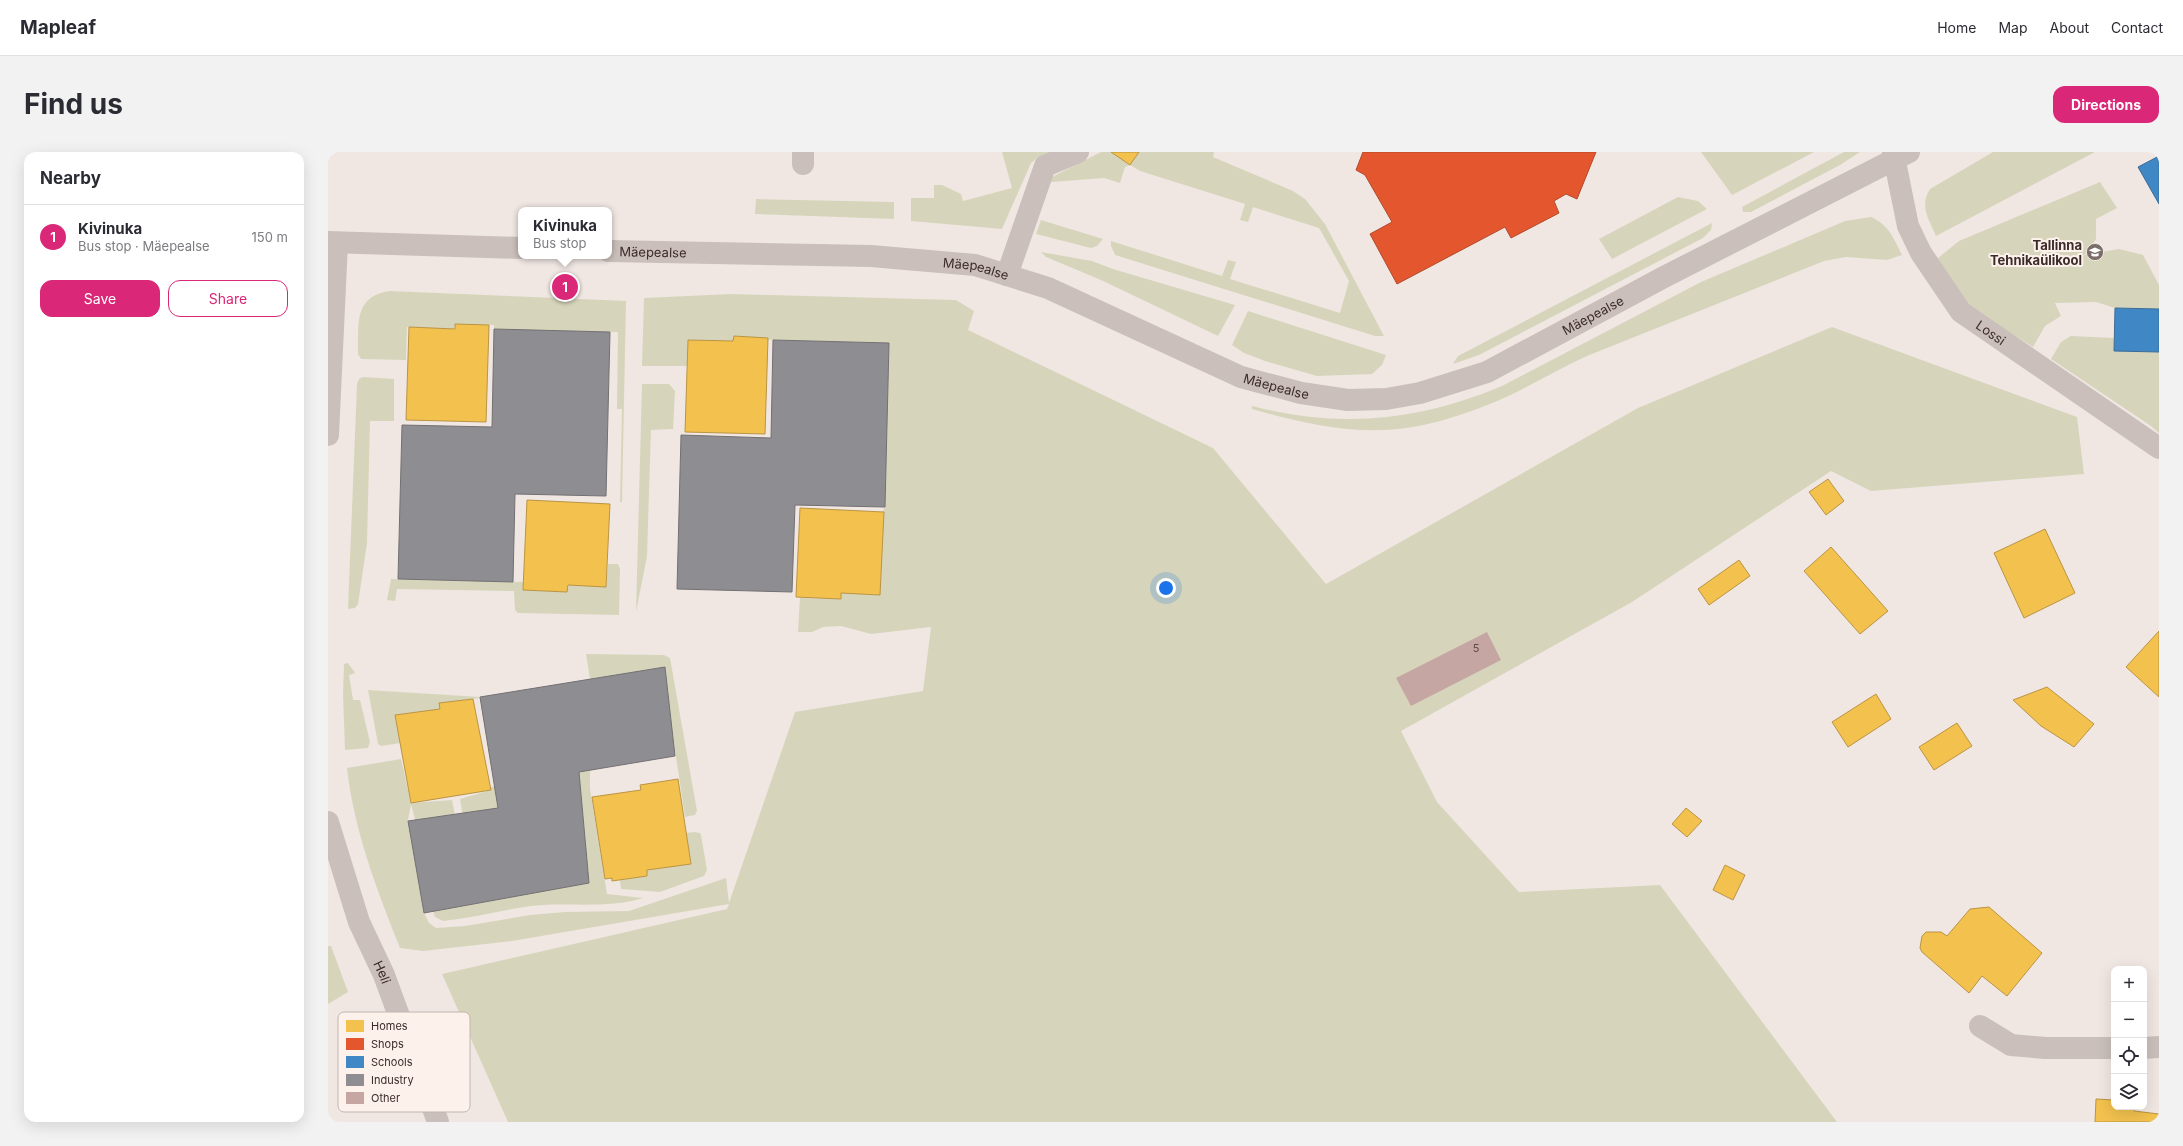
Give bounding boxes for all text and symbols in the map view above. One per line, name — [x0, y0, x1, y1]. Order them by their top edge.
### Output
text: Mapleaf — [20, 16, 96, 39]
text: Home — [1937, 19, 1976, 36]
text: Map — [1998, 19, 2028, 36]
text: About — [2050, 19, 2089, 36]
text: Contact — [2111, 19, 2163, 36]
button: Directions — [2053, 86, 2159, 123]
text: Find us — [24, 87, 123, 121]
text: Nearby — [40, 168, 101, 188]
popup — [518, 207, 612, 259]
text: Kivinuka — [533, 216, 597, 235]
text: Kivinuka — [78, 219, 142, 238]
text: 1 — [50, 229, 56, 245]
text: 150 m — [252, 229, 288, 245]
text: Bus stop — [533, 235, 586, 251]
place label: Tallinna Tehnikaülikool — [1990, 237, 2082, 268]
text: Bus stop · Mäepealse — [78, 238, 210, 254]
school or university icon: Tallinna Tehnikaülikool — [2085, 242, 2105, 262]
street label: Mäepealse — [619, 243, 687, 260]
street label: Mäepealse — [942, 254, 1011, 283]
pin: 1 — [552, 272, 578, 302]
button: Save — [40, 280, 160, 317]
button: Share — [168, 280, 288, 317]
street label: Mäepealse — [1559, 292, 1626, 338]
street label: Lossi — [1973, 317, 2009, 348]
street label: Mäepealse — [1242, 370, 1310, 402]
your location — [1156, 578, 1176, 598]
house number: 5 — [1473, 641, 1480, 655]
street label: Heli — [370, 958, 394, 986]
map controls — [2111, 966, 2147, 1110]
button: + — [2111, 966, 2147, 1002]
button: − — [2111, 1002, 2147, 1038]
legend — [338, 1012, 470, 1112]
text: Homes — [371, 1019, 408, 1033]
text: Shops — [371, 1037, 404, 1051]
button: locate — [2111, 1038, 2147, 1074]
text: Schools — [371, 1055, 413, 1069]
text: Industry — [371, 1073, 414, 1087]
button: layers — [2111, 1074, 2147, 1110]
text: Other — [371, 1091, 400, 1105]

